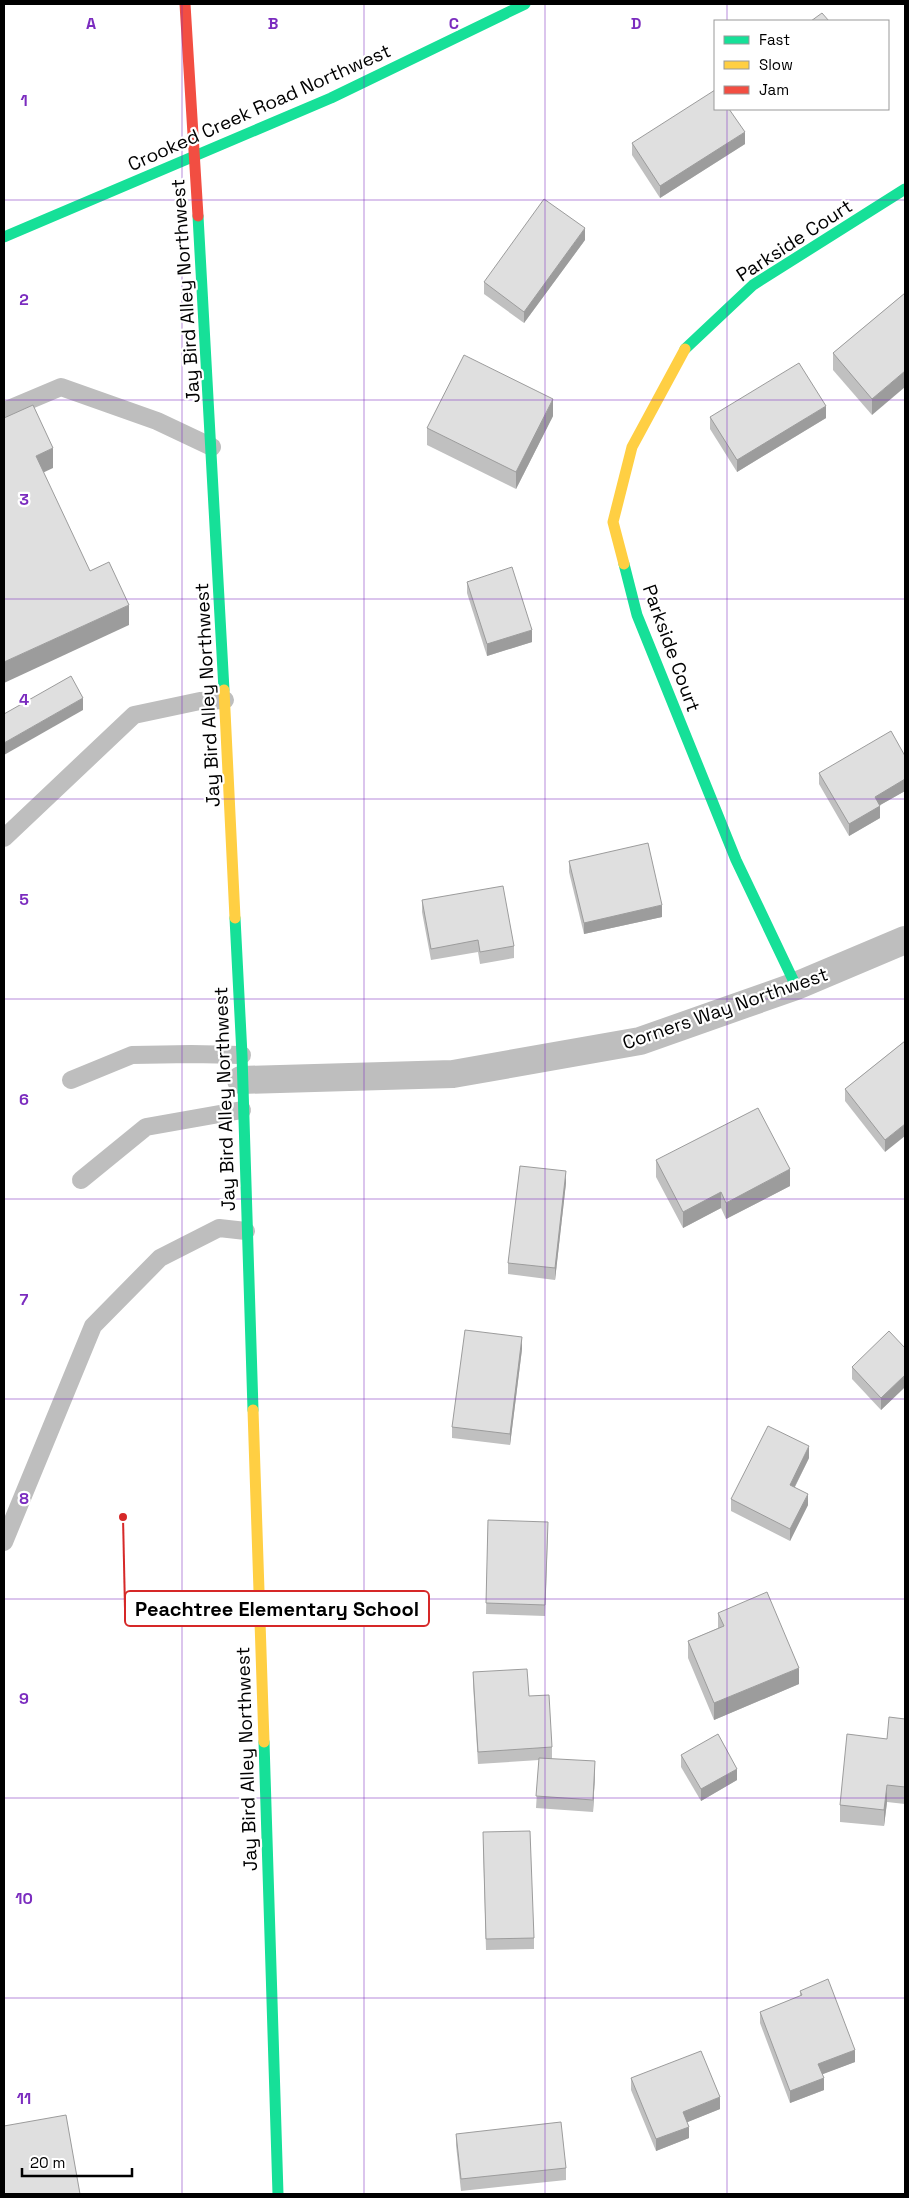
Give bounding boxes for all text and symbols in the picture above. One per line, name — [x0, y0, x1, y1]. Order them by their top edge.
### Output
text: A — [86, 13, 96, 34]
text: B — [268, 13, 278, 34]
text: C — [449, 13, 459, 34]
text: D — [631, 13, 641, 34]
legend — [714, 20, 889, 110]
text: Fast — [759, 30, 790, 49]
street label: Crooked Creek Road Northwest — [124, 38, 395, 177]
text: Slow — [759, 55, 793, 74]
text: Jam — [759, 80, 789, 99]
text: 1 — [20, 90, 28, 111]
street label: Jay Bird Alley Northwest — [165, 178, 206, 404]
street label: Parkside Court — [731, 194, 857, 287]
text: 2 — [19, 289, 29, 310]
text: 3 — [19, 489, 29, 510]
street label: Parkside Court — [637, 581, 706, 715]
street label: Jay Bird Alley Northwest — [189, 582, 226, 808]
text: 4 — [19, 689, 29, 710]
text: 5 — [19, 889, 29, 910]
street label: Corners Way Northwest — [619, 961, 831, 1055]
street label: Jay Bird Alley Northwest — [208, 986, 241, 1212]
text: 6 — [19, 1089, 29, 1110]
text: 7 — [20, 1289, 29, 1310]
text: 8 — [19, 1488, 29, 1509]
callout: Peachtree Elementary School — [125, 1591, 429, 1626]
text: Peachtree Elementary School — [135, 1596, 419, 1622]
street label: Jay Bird Alley Northwest — [230, 1646, 263, 1872]
text: 9 — [19, 1688, 29, 1709]
text: 10 — [15, 1888, 33, 1909]
text: 11 — [17, 2088, 31, 2109]
scale bar — [22, 2146, 132, 2178]
text: 20 m — [30, 2153, 65, 2172]

